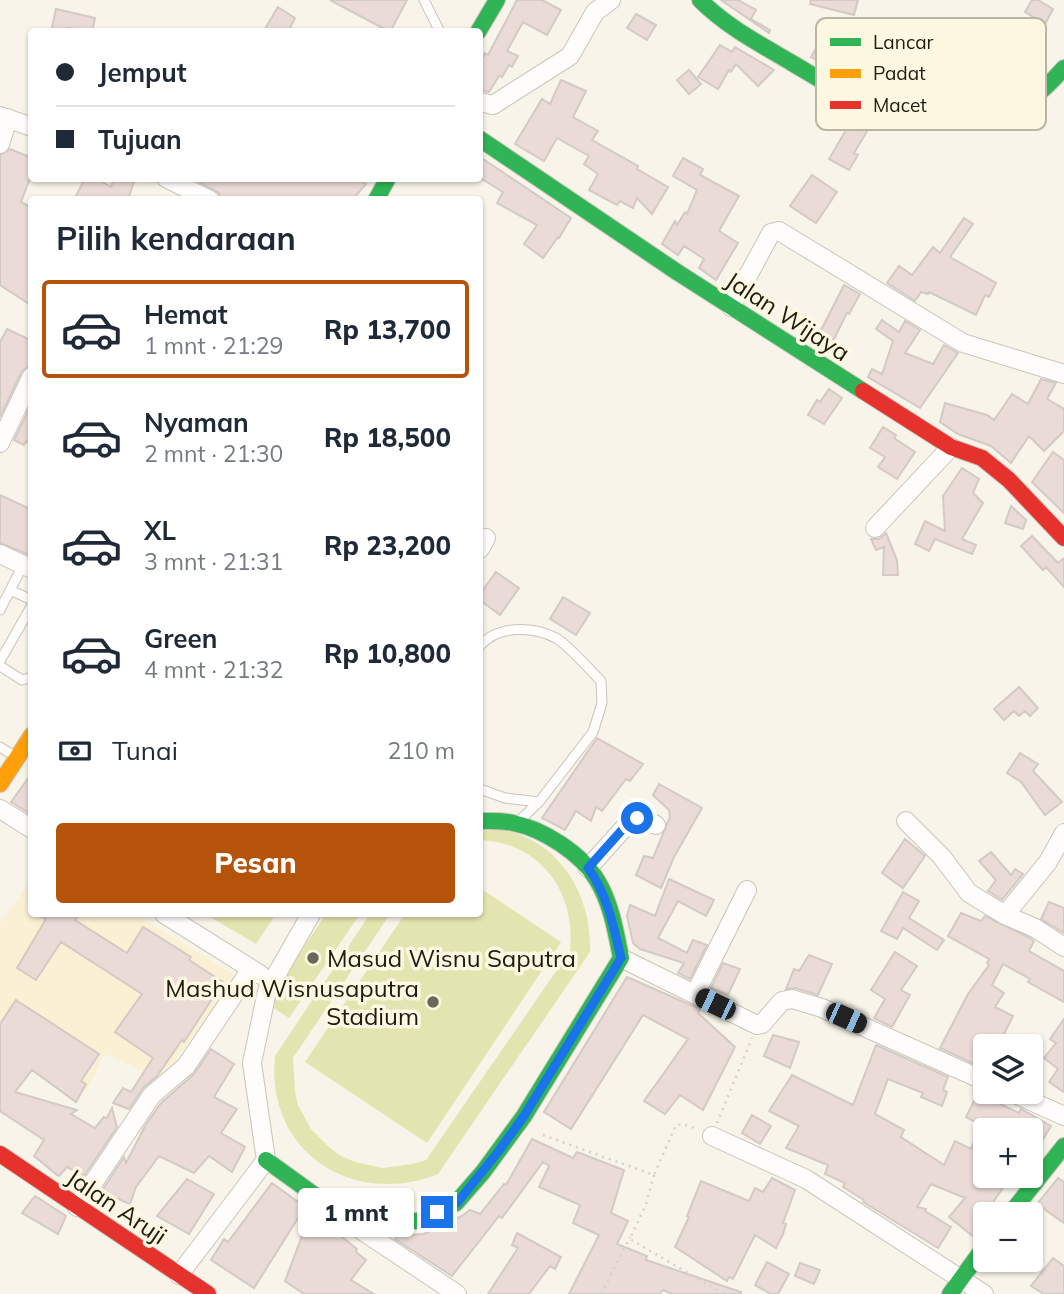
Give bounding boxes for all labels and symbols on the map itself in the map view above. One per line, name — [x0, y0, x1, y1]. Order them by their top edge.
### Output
legend — [816, 18, 1046, 130]
text: Lancar — [873, 30, 934, 54]
text: Padat — [873, 61, 926, 85]
text: Macet — [873, 93, 927, 117]
street label: Jalan Wijaya — [720, 265, 856, 367]
route start — [621, 802, 653, 834]
place label: Masud Wisnu Saputra — [327, 943, 576, 973]
marker: Masud Wisnu Saputra — [305, 950, 321, 966]
place label: Mashud Wisnusaputra Stadium — [165, 973, 419, 1031]
car — [692, 985, 739, 1023]
marker: Mashud Wisnusaputra Stadium — [425, 994, 441, 1010]
car — [823, 1000, 870, 1036]
street label: Jalan Aruji — [61, 1162, 173, 1250]
callout: 1 mnt — [297, 1188, 412, 1236]
route end — [421, 1196, 453, 1228]

